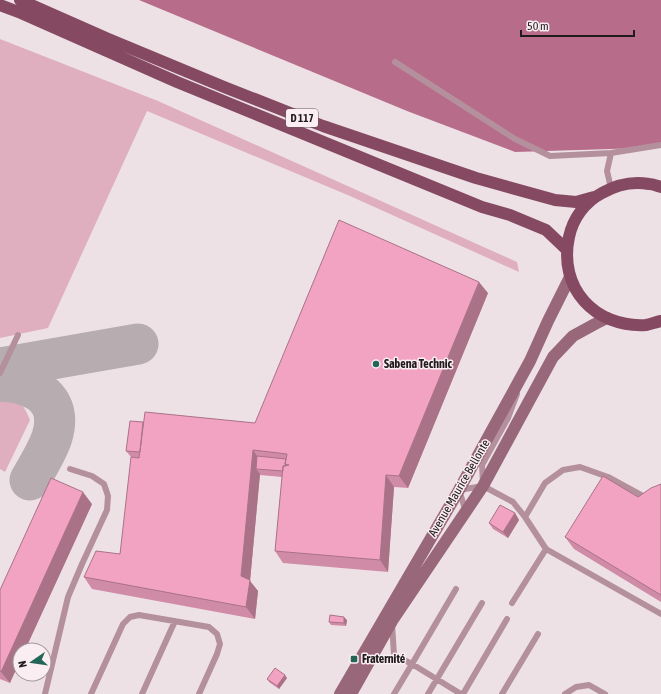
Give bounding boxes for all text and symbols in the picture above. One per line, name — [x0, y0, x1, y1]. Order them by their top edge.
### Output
scale bar — [521, 12, 634, 38]
text: 50 m — [527, 19, 549, 33]
road number: D 117 — [286, 109, 318, 127]
place label: Sabena Technic — [384, 357, 453, 371]
marker: Sabena Technic — [371, 359, 381, 369]
street label: Avenue Maurice Bellonte — [426, 437, 492, 539]
north arrow — [12, 642, 52, 682]
place label: Fraternité — [362, 652, 406, 666]
marker: Fraternité — [349, 654, 359, 664]
text: N — [16, 660, 29, 669]

